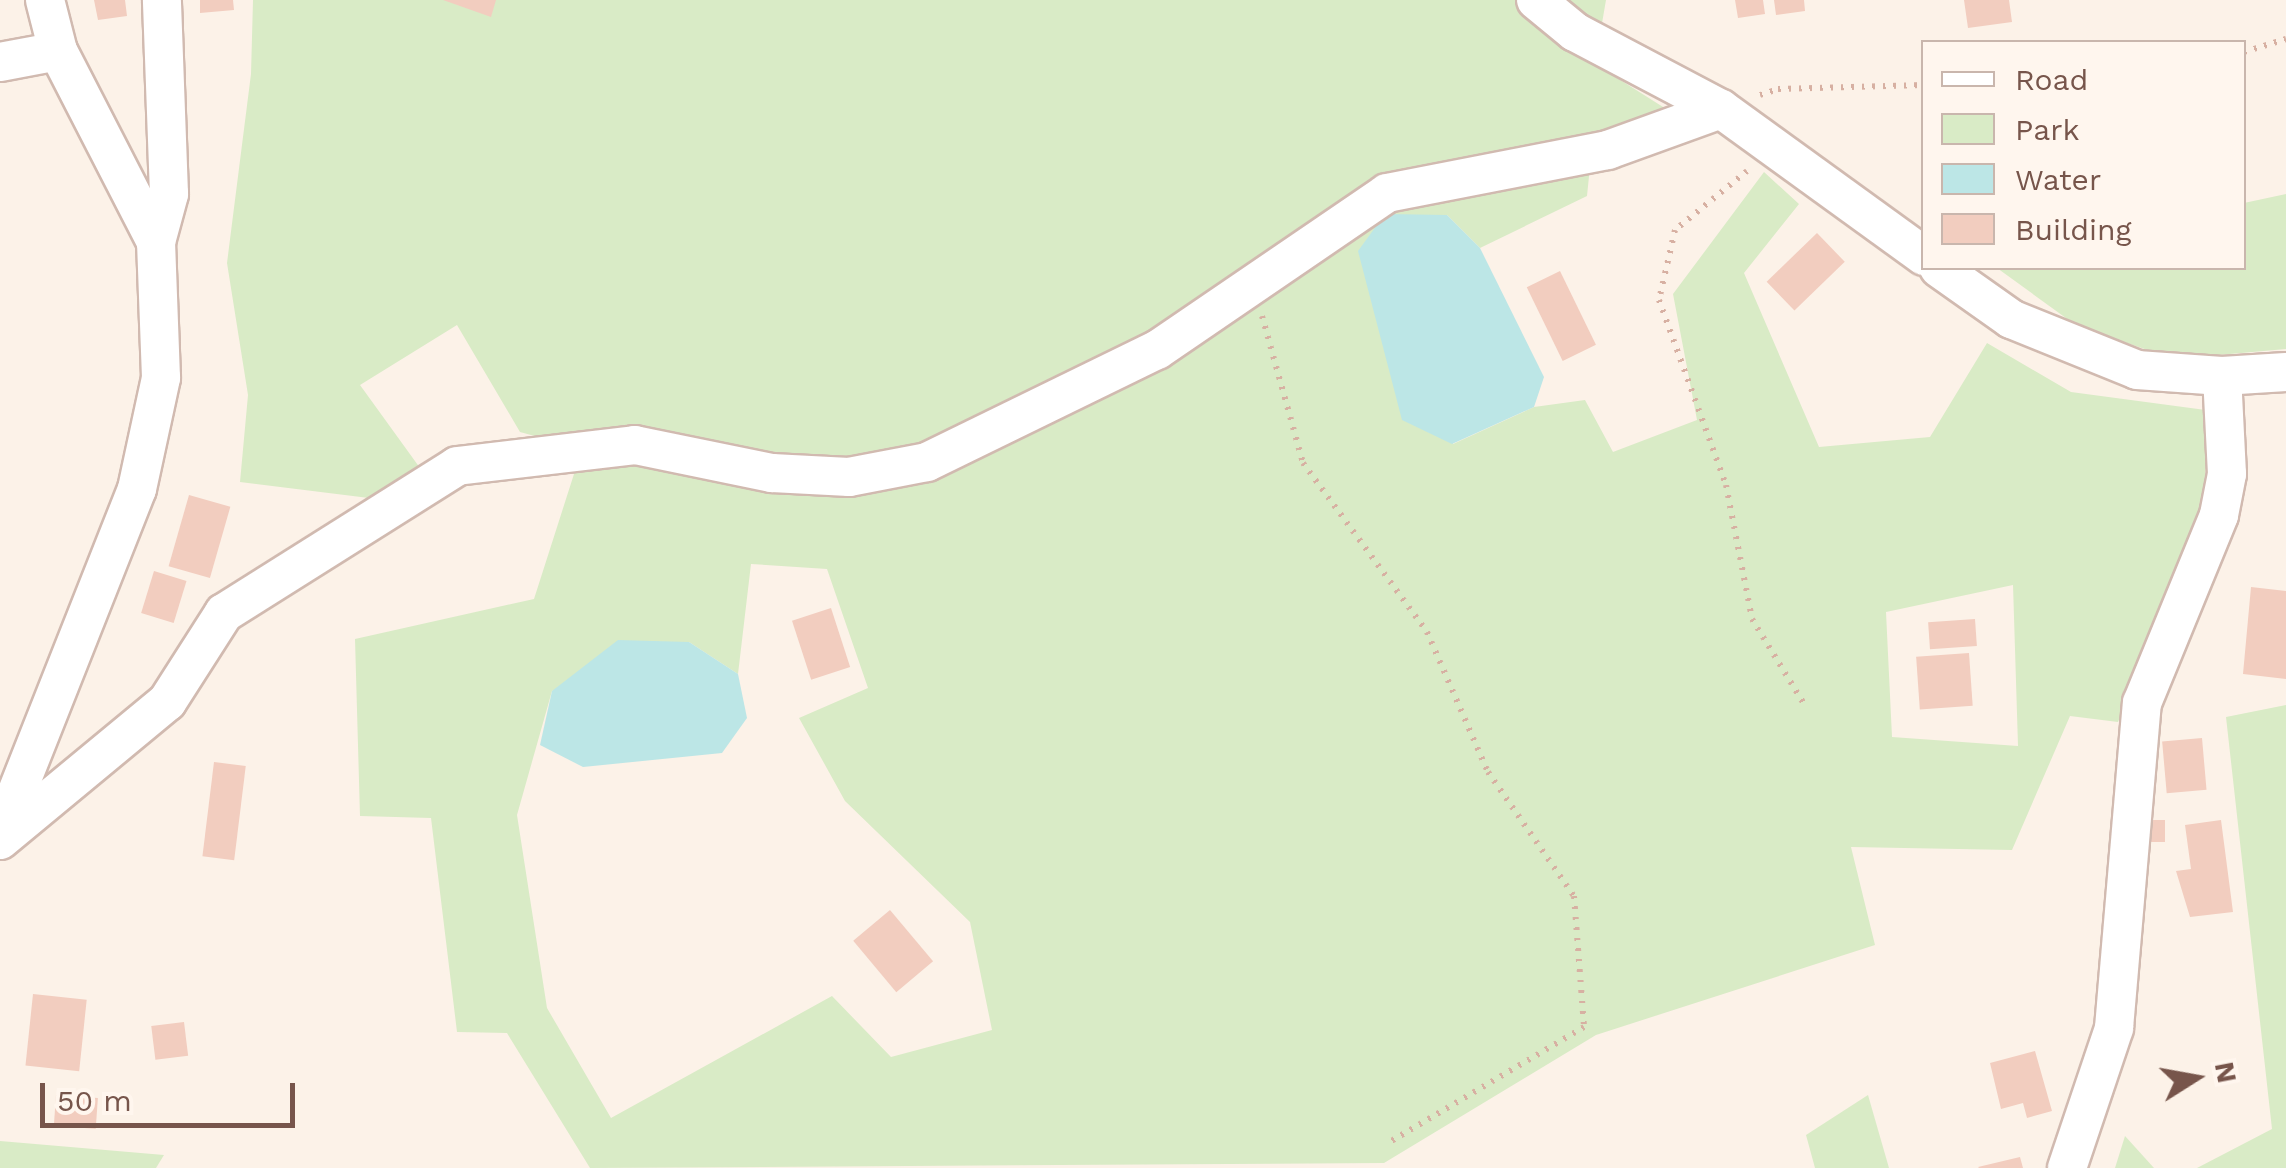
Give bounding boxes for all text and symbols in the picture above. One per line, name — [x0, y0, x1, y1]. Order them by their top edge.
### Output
legend — [1921, 40, 2246, 270]
text: Road — [2015, 62, 2088, 97]
text: Park — [2015, 112, 2080, 147]
text: Water — [2015, 162, 2101, 197]
text: Building — [2015, 212, 2132, 247]
north arrow — [2146, 1028, 2246, 1128]
text: N — [2208, 1059, 2244, 1086]
scale bar — [45, 1063, 300, 1125]
text: 50 m — [57, 1083, 132, 1118]

